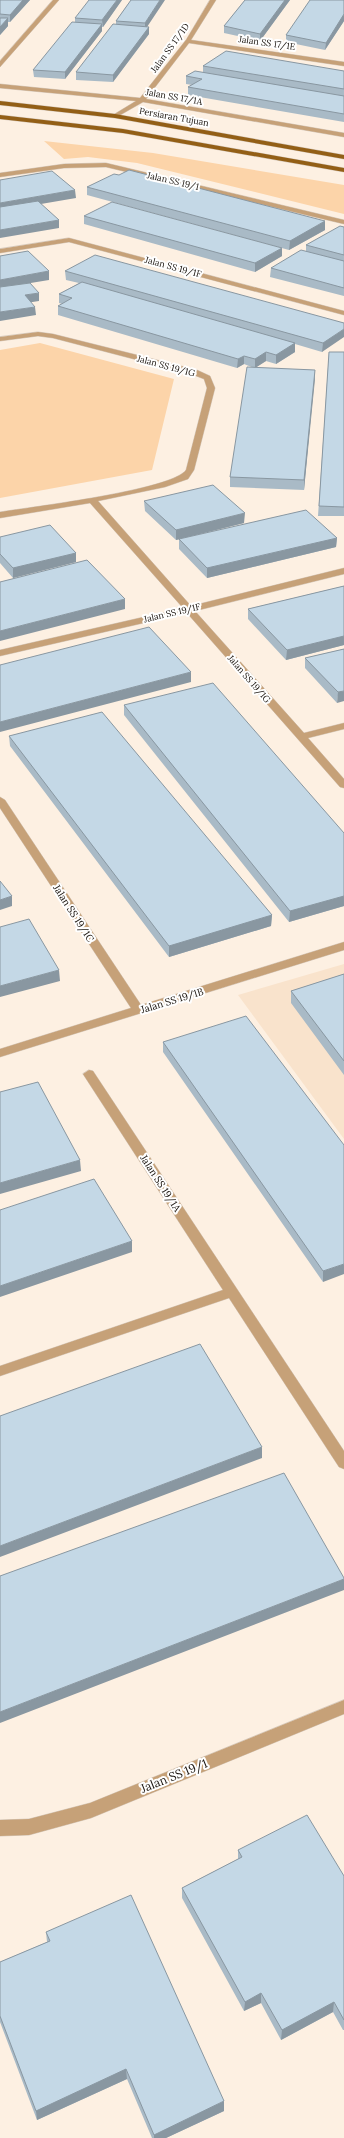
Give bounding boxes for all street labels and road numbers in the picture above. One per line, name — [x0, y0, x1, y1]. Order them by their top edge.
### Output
street label: Jalan SS 17/1D — [147, 21, 192, 76]
street label: Jalan SS 17/1E — [237, 33, 297, 53]
street label: Jalan SS 17/1A — [144, 86, 204, 108]
street label: Persiaran Tujuan — [138, 105, 210, 128]
street label: Jalan SS 19/1 — [145, 169, 200, 193]
street label: Jalan SS 19/1F — [143, 253, 203, 280]
street label: Jalan SS 19/1G — [135, 352, 197, 380]
street label: Jalan SS 19/1F — [142, 601, 202, 626]
street label: Jalan SS 19/1G — [224, 652, 273, 706]
street label: Jalan SS 19/1C — [50, 881, 97, 944]
street label: Jalan SS 19/1B — [138, 985, 205, 1016]
street label: Jalan SS 19/1A — [137, 1152, 184, 1215]
street label: Jalan SS 19/1 — [137, 1755, 210, 1797]

